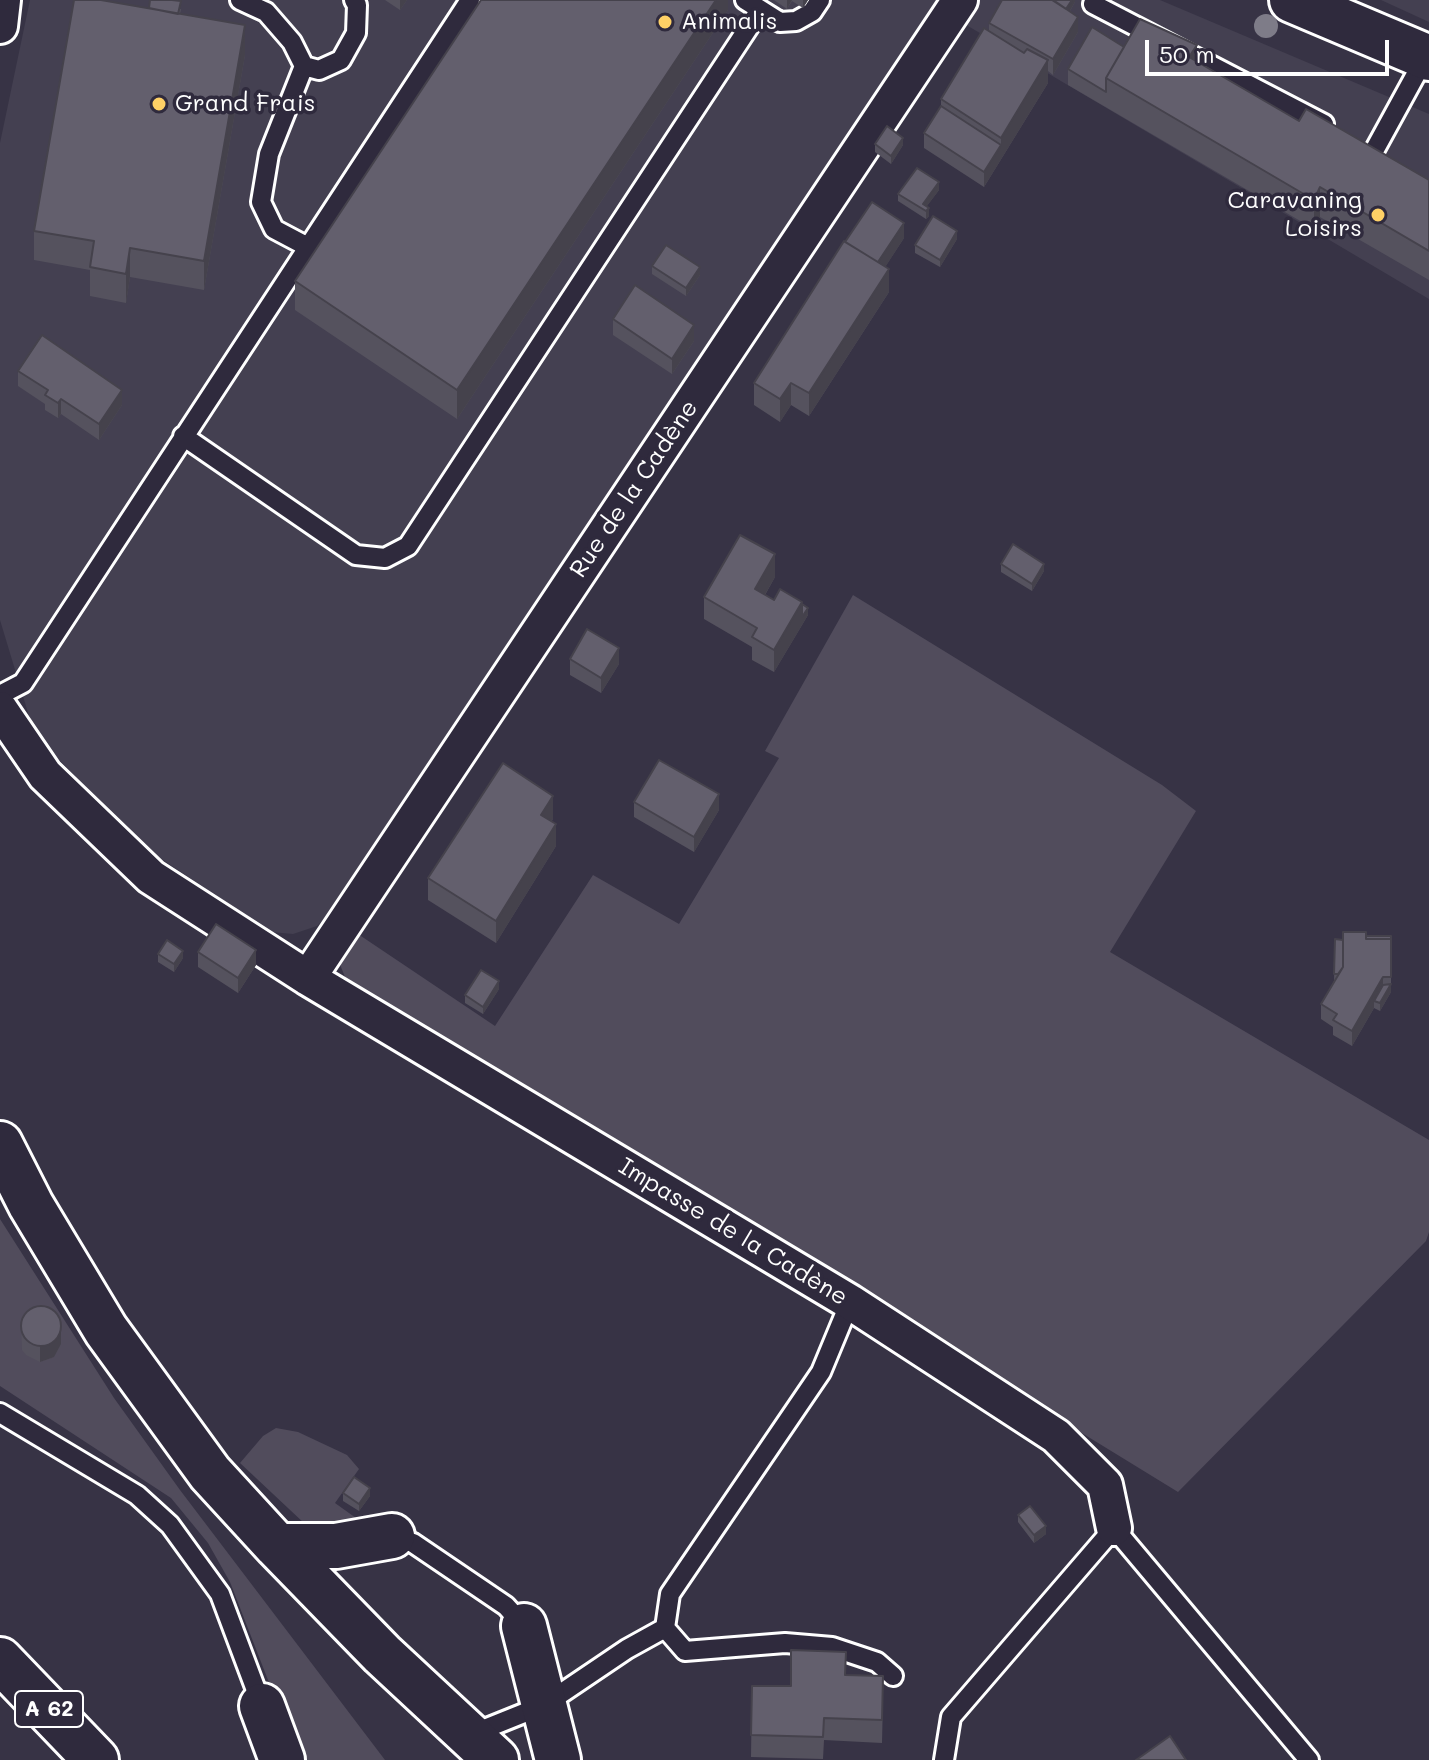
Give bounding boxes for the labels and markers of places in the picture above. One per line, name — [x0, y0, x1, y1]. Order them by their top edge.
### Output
place label: Animalis — [681, 8, 777, 36]
marker: Animalis — [656, 13, 674, 31]
place label: Grand Frais — [175, 90, 315, 118]
marker: Grand Frais — [150, 95, 168, 113]
place label: Caravaning Loisirs — [1227, 187, 1362, 243]
marker: Caravaning Loisirs — [1369, 206, 1387, 224]

